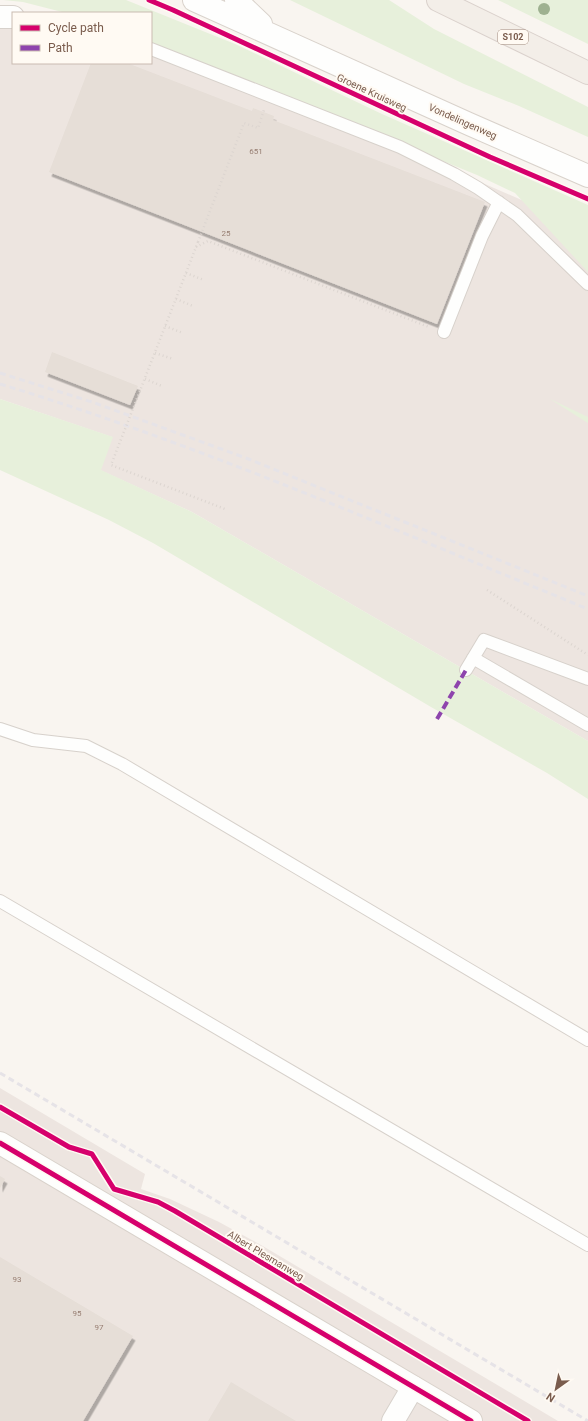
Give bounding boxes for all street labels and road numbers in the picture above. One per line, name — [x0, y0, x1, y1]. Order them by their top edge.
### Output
road number: S102 — [498, 30, 528, 44]
street label: Groene Kruisweg — [335, 71, 408, 113]
street label: Vondelingenweg — [427, 101, 499, 141]
street label: Albert Plesmanweg — [226, 1228, 306, 1282]

